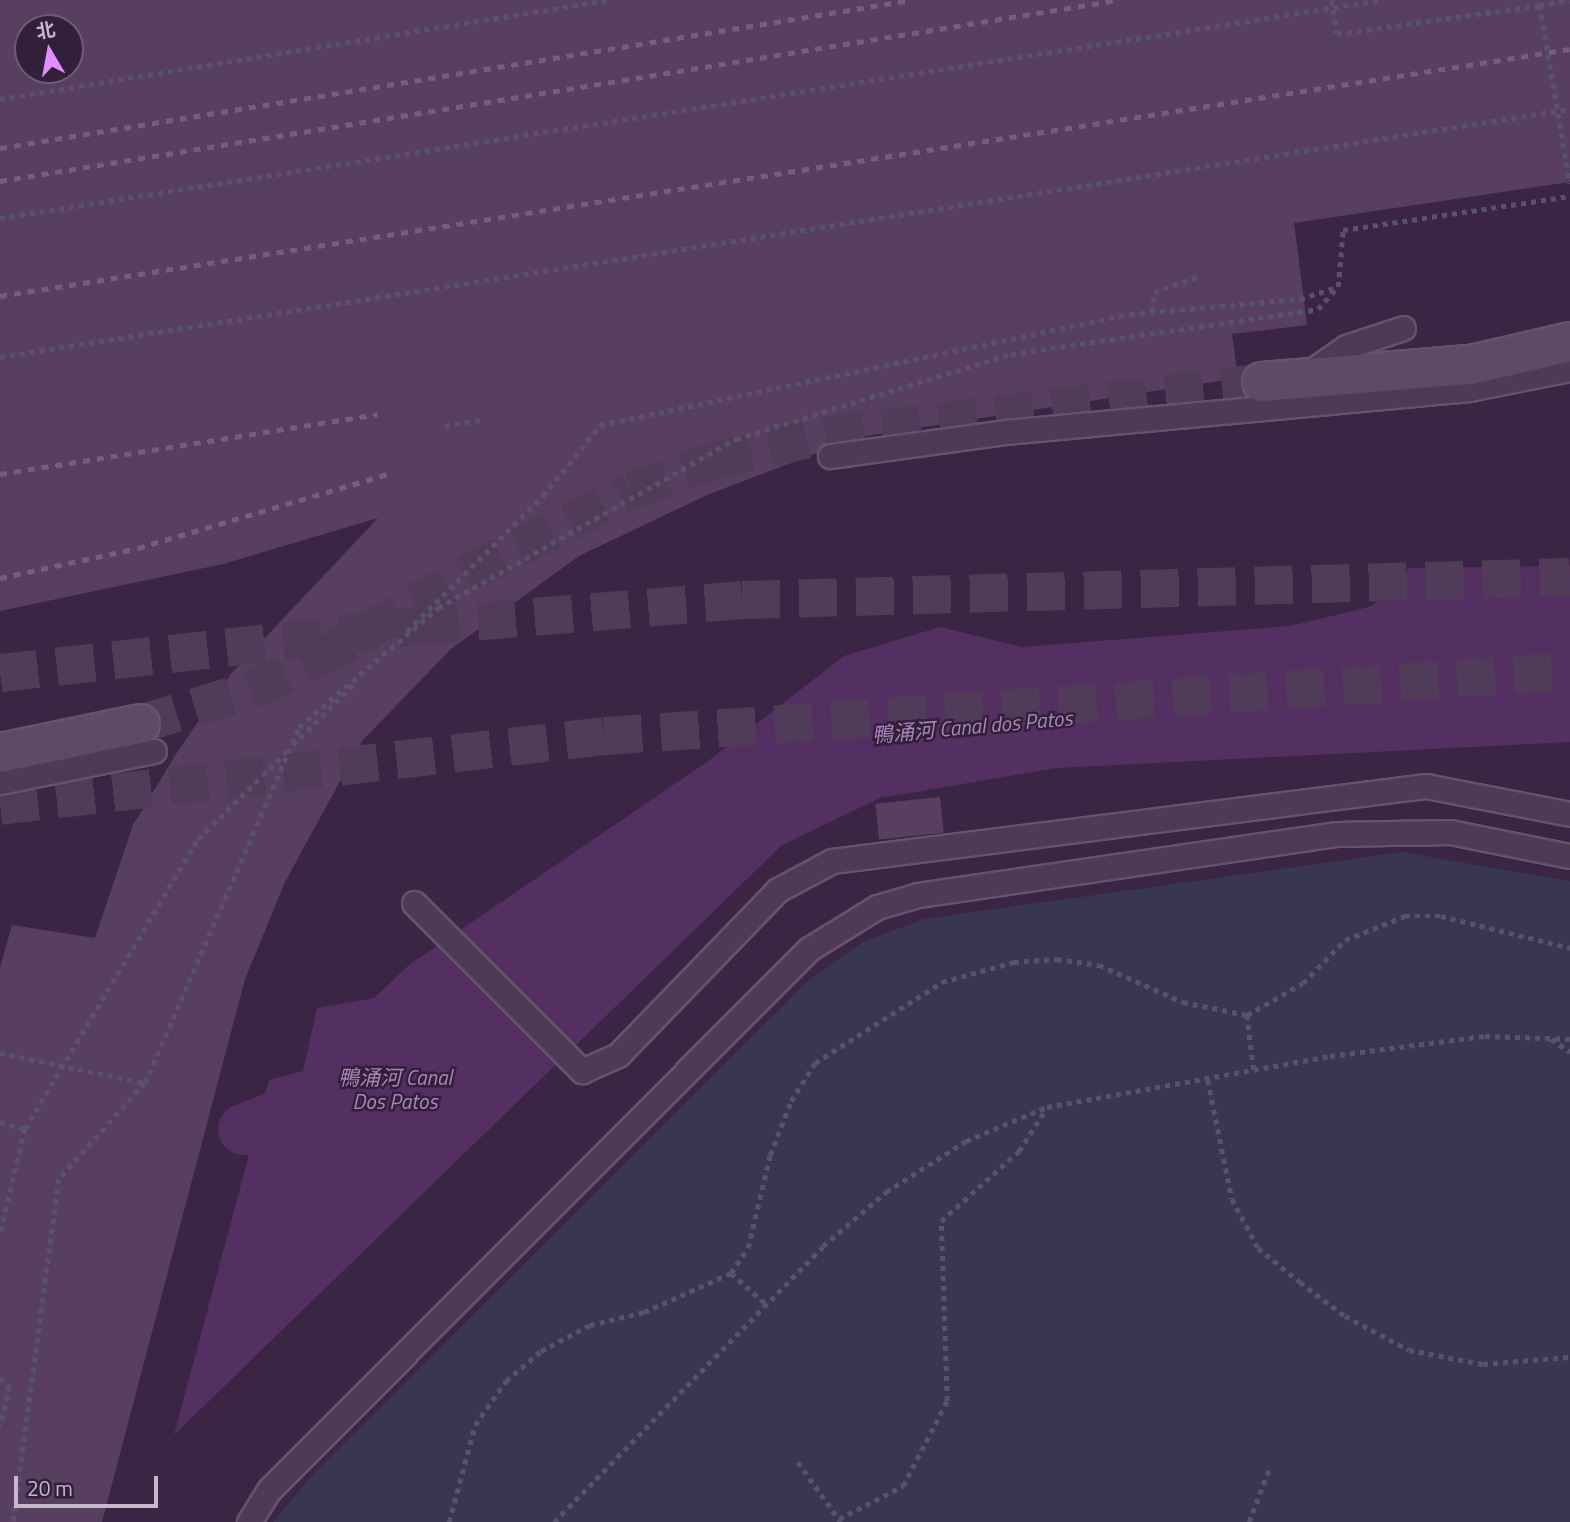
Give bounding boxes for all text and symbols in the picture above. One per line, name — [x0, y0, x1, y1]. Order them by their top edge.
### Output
north arrow — [14, 14, 84, 84]
text: 北 — [34, 14, 57, 46]
water label: 鴨涌河 Canal dos Patos — [871, 705, 1073, 747]
water label: 鴨涌河 Canal Dos Patos — [338, 1064, 452, 1114]
scale bar — [18, 1462, 161, 1506]
text: 20 m — [27, 1472, 73, 1504]

